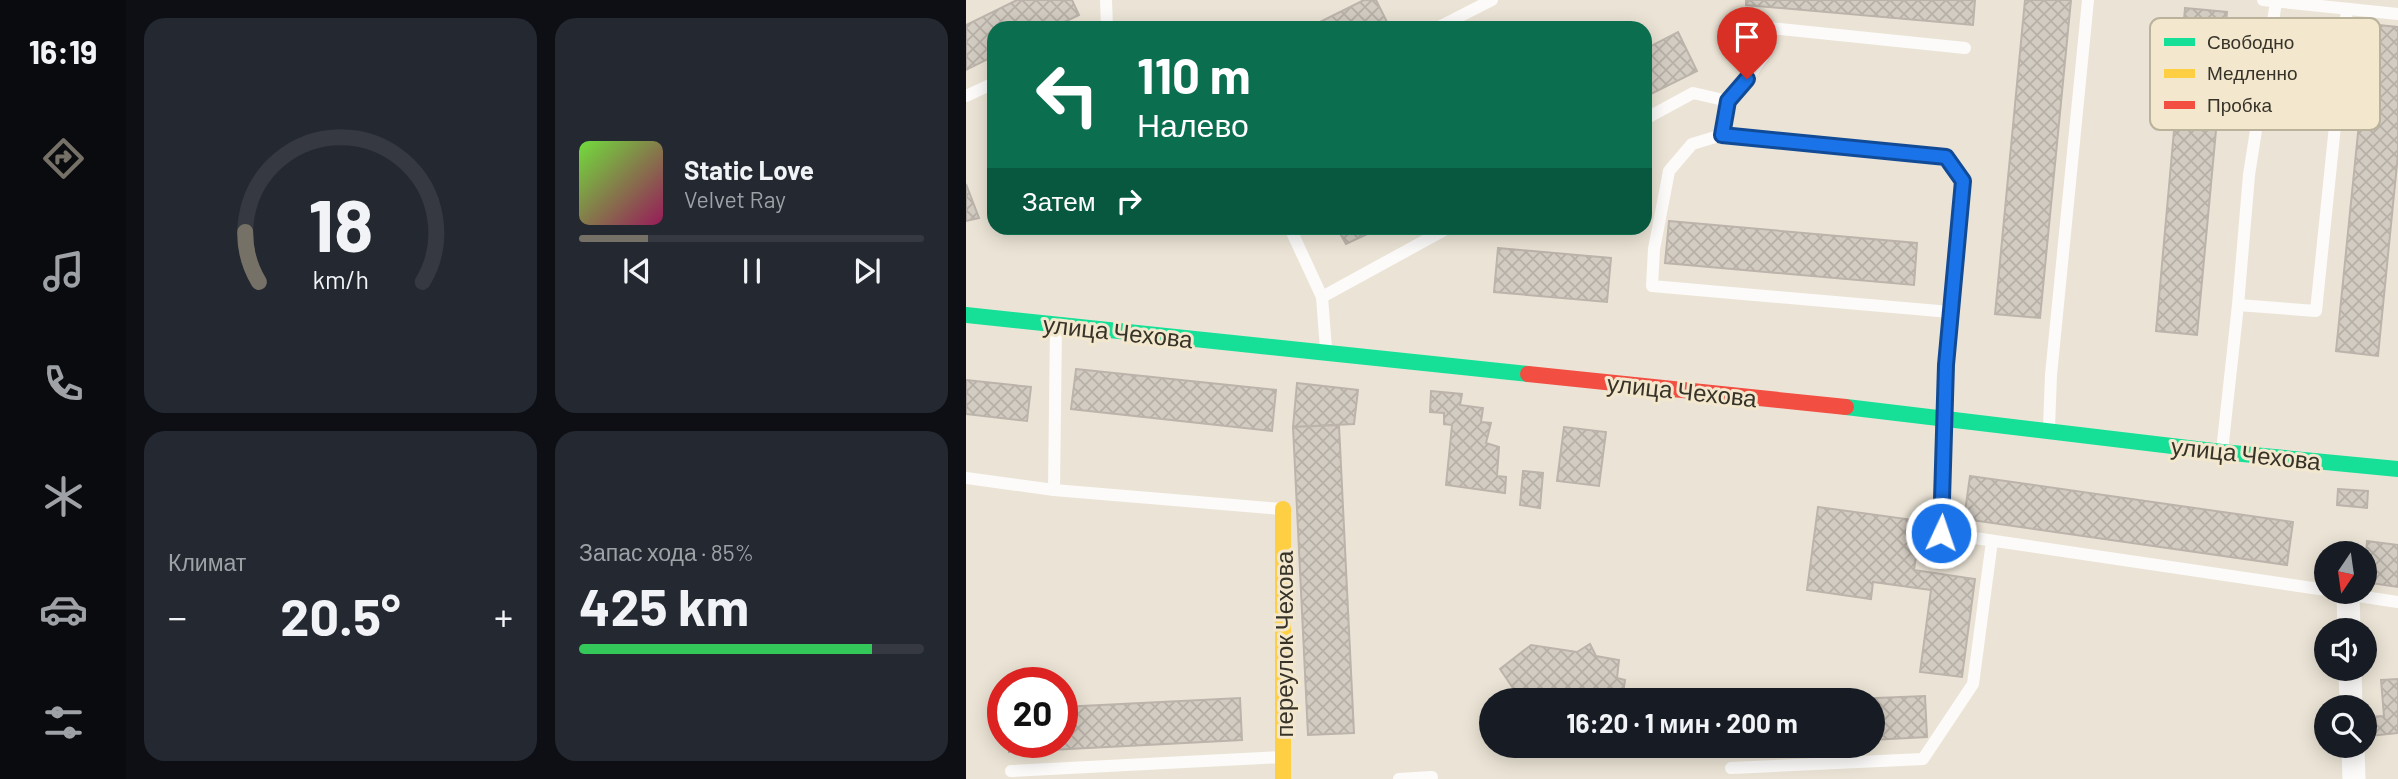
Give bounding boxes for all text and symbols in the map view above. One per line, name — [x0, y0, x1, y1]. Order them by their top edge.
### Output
pin — [1717, 7, 1777, 79]
icon: arrive — [1728, 18, 1766, 56]
legend — [2150, 18, 2380, 130]
text: Свободно — [2207, 30, 2294, 53]
text: 16:19 — [29, 32, 97, 70]
text: 110 m — [1137, 45, 1251, 104]
icon: left — [1022, 49, 1113, 140]
text: Медленно — [2207, 61, 2297, 84]
text: Пробка — [2207, 93, 2272, 116]
text: Налево — [1137, 105, 1249, 143]
icon: directions — [39, 134, 88, 183]
text: Static Love — [684, 154, 814, 185]
text: 18 — [308, 179, 373, 267]
icon: right — [1110, 182, 1148, 220]
text: Velvet Ray — [684, 185, 786, 213]
text: Затем — [1022, 185, 1096, 216]
icon: music — [39, 247, 88, 296]
icon: previous — [618, 252, 656, 290]
icon: pause — [733, 252, 771, 290]
icon: next — [848, 252, 886, 290]
text: km/h — [312, 264, 369, 294]
street label: улица Чехова — [1042, 309, 1195, 353]
icon: phone — [39, 359, 88, 408]
street label: улица Чехова — [1606, 368, 1759, 412]
street label: улица Чехова — [2170, 431, 2323, 475]
icon: climate — [39, 472, 88, 521]
position arrow — [1904, 496, 1978, 570]
text: Запас хода · 85% — [579, 538, 754, 566]
north arrow — [2314, 541, 2376, 604]
map controls — [2314, 541, 2377, 758]
text: Климат — [168, 548, 246, 576]
street label: переулок Чехова — [1269, 550, 1298, 737]
text: 425 km — [579, 574, 749, 636]
text: 20.5° — [280, 584, 401, 646]
icon: car — [39, 585, 88, 634]
text: − — [168, 593, 187, 639]
text: + — [494, 593, 513, 639]
button: sound — [2314, 618, 2377, 681]
speed limit sign: 20 — [987, 667, 1078, 758]
button: search — [2314, 695, 2377, 758]
icon: filters — [39, 698, 88, 747]
text: 16:20 · 1 мин · 200 m — [1566, 707, 1798, 738]

